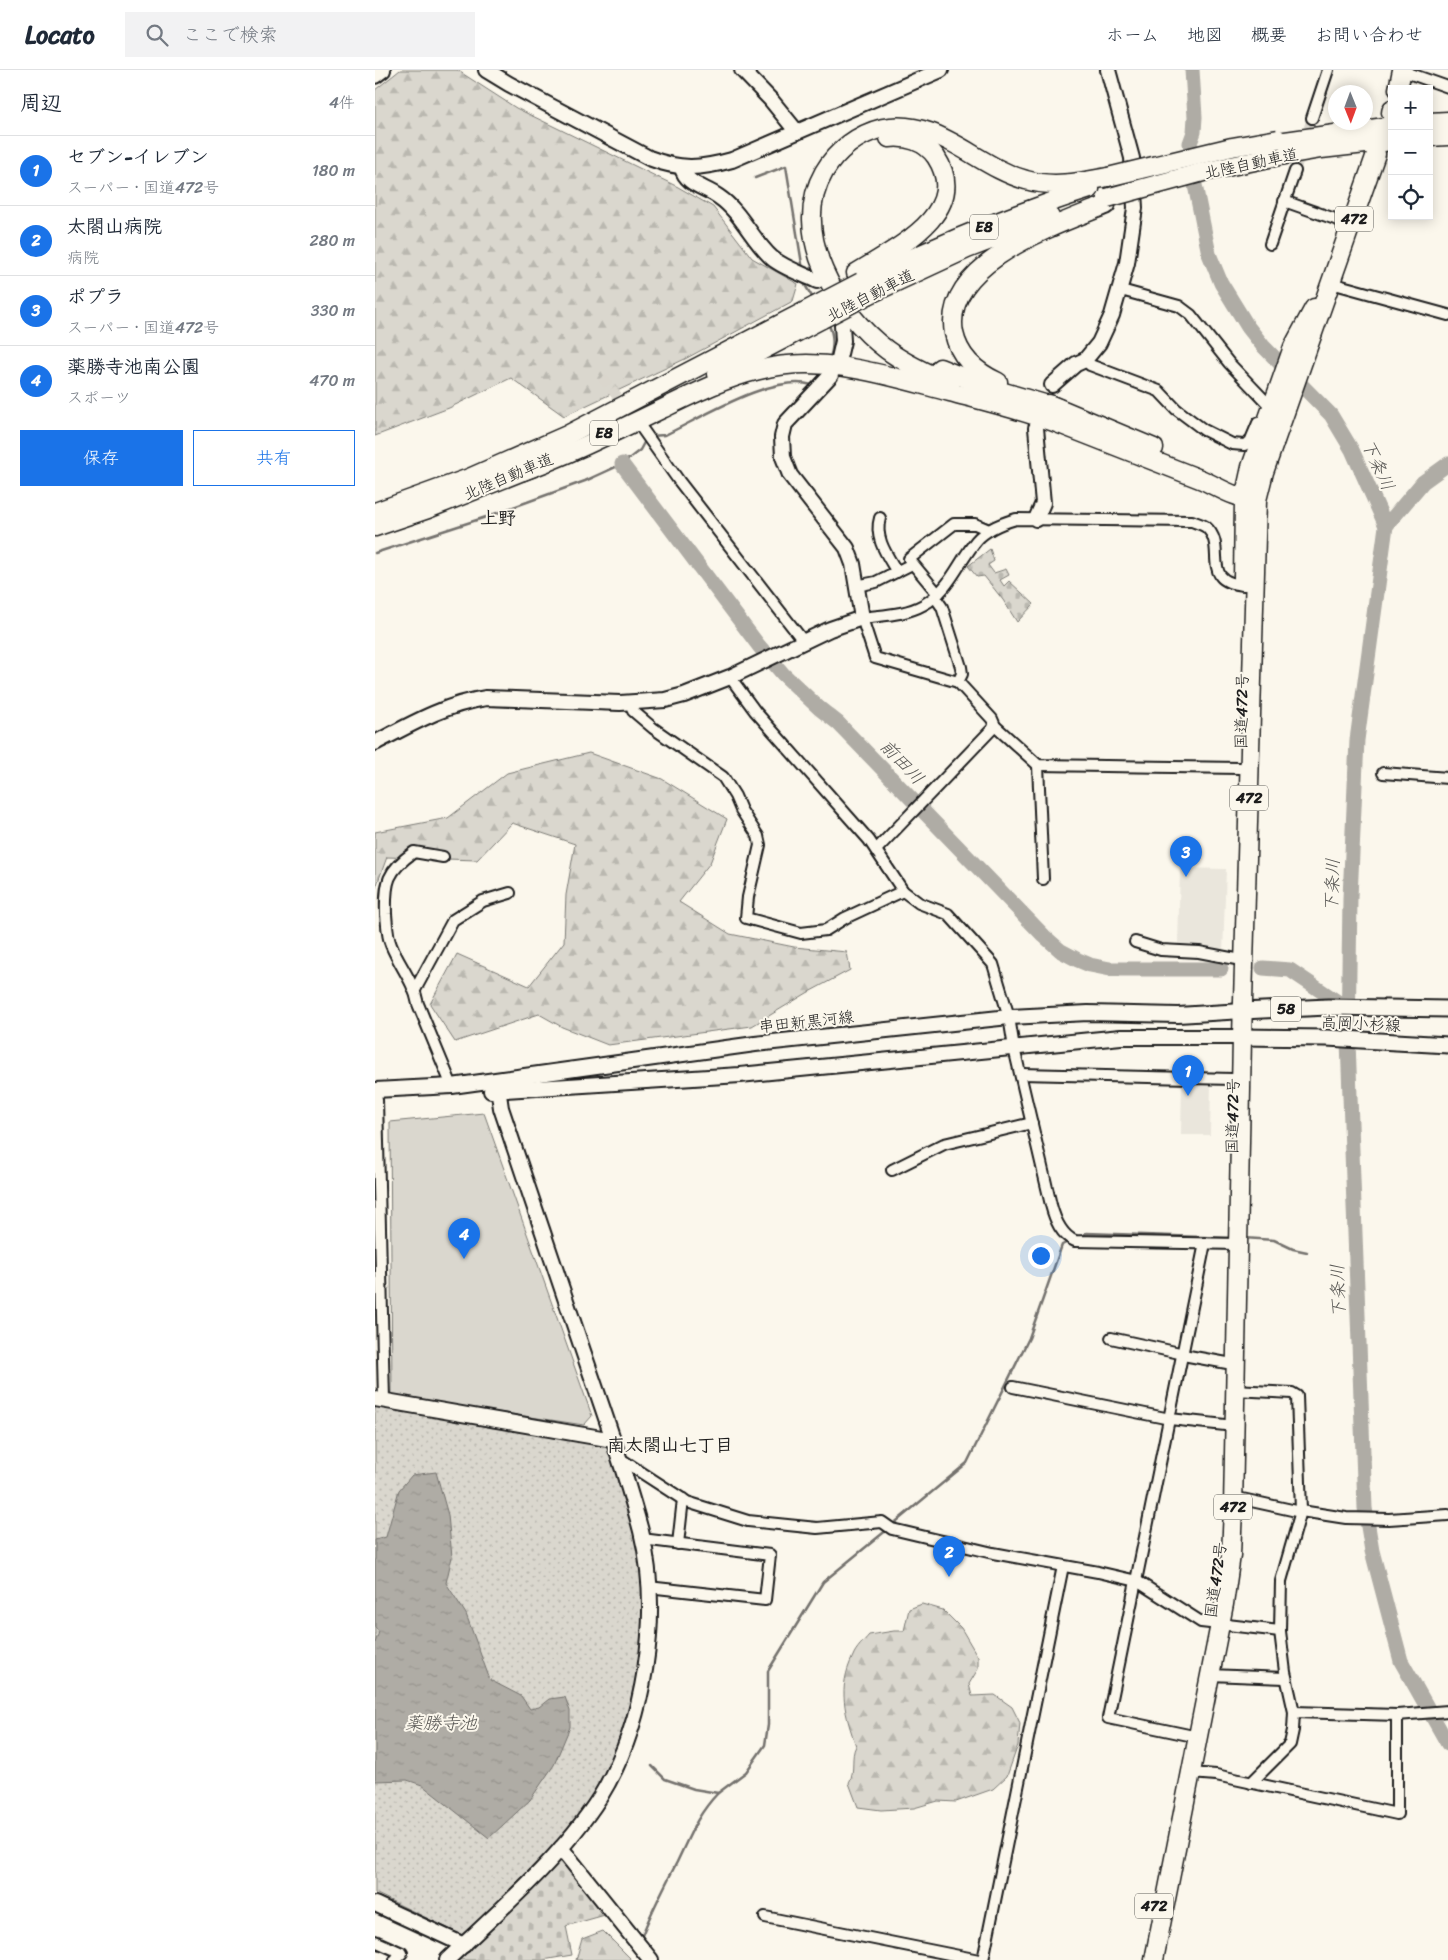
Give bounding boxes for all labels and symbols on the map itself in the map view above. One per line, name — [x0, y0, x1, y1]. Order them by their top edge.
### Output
north arrow — [1328, 85, 1373, 130]
street label: 北陸自動車道 — [1201, 139, 1301, 188]
road number: 472 — [1335, 206, 1373, 232]
road number: E8 — [970, 214, 998, 240]
street label: 北陸自動車道 — [821, 261, 920, 330]
road number: E8 — [590, 420, 618, 446]
water label: 下条川 — [1352, 434, 1404, 496]
street label: 北陸自動車道 — [458, 444, 558, 509]
district label: 上野 — [480, 502, 516, 534]
street label: 国道472号 — [1226, 673, 1257, 749]
water label: 前田川 — [872, 731, 932, 793]
road number: 472 — [1230, 786, 1268, 810]
pin: 3 — [1170, 836, 1202, 877]
water label: 下条川 — [1315, 857, 1349, 913]
road number: 58 — [1271, 996, 1301, 1022]
street label: 串田新黒河線 — [757, 1002, 855, 1041]
street label: 高岡小杉線 — [1320, 1007, 1402, 1040]
pin: 1 — [1172, 1055, 1204, 1096]
street label: 国道472号 — [1217, 1078, 1248, 1154]
pin: 4 — [448, 1218, 480, 1259]
your location — [1028, 1243, 1054, 1269]
water label: 下条川 — [1321, 1263, 1355, 1319]
district label: 南太閤山七丁目 — [607, 1429, 733, 1461]
road number: 472 — [1214, 1494, 1252, 1520]
pin: 2 — [933, 1536, 965, 1577]
street label: 国道472号 — [1196, 1540, 1235, 1620]
water label: 薬勝寺池 — [405, 1707, 478, 1739]
road number: 472 — [1135, 1894, 1173, 1918]

